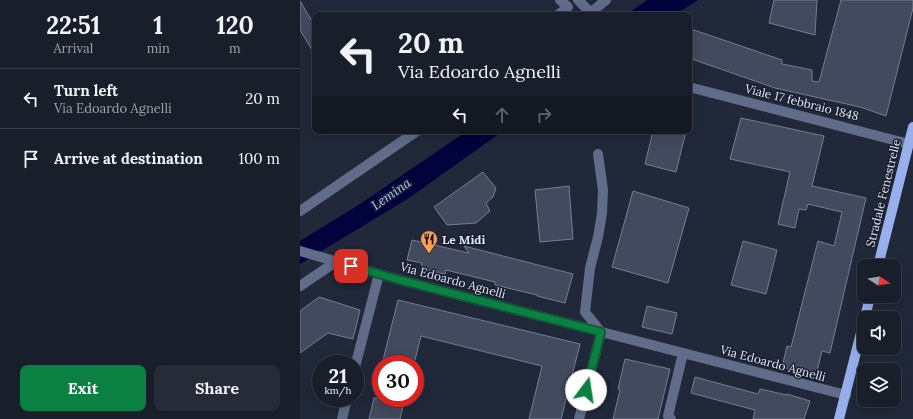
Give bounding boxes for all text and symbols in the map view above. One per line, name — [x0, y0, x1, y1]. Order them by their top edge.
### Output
text: 22:51 — [46, 10, 100, 41]
text: 1 — [153, 10, 163, 41]
text: 120 — [216, 10, 254, 41]
text: 20 m — [398, 25, 464, 61]
icon: left — [332, 28, 384, 80]
text: Arrival — [53, 40, 93, 57]
text: min — [147, 40, 170, 57]
text: m — [229, 40, 241, 57]
text: Via Edoardo Agnelli — [398, 60, 561, 83]
street label: Viale 17 febbraio 1848 — [743, 80, 861, 123]
text: Turn left — [54, 81, 118, 100]
icon: left — [20, 88, 42, 110]
text: 20 m — [245, 89, 280, 108]
text: Via Edoardo Agnelli — [54, 100, 172, 117]
icon: left — [449, 104, 471, 126]
icon: ahead — [491, 104, 513, 126]
icon: right — [533, 104, 555, 126]
street label: Stradale Fenestrelle — [862, 137, 904, 248]
icon: arrive — [20, 148, 42, 170]
text: Arrive at destination — [54, 149, 203, 168]
text: 100 m — [239, 149, 280, 168]
water label: Lemina — [368, 174, 415, 214]
restaurant icon: Le Midi — [419, 229, 439, 254]
place label: Le Midi — [442, 232, 485, 247]
pin — [334, 249, 368, 283]
icon: arrive — [340, 255, 362, 277]
street label: Via Edoardo Agnelli — [398, 258, 507, 301]
north arrow — [857, 259, 901, 303]
map controls — [857, 259, 901, 407]
button: sound — [857, 311, 901, 355]
street label: Via Edoardo Agnelli — [718, 341, 827, 384]
speed limit sign: 30 — [372, 355, 424, 407]
text: 21 — [329, 363, 347, 388]
button: layers — [857, 363, 901, 407]
button: Exit — [20, 365, 146, 411]
button: Share — [154, 365, 280, 411]
position arrow — [565, 369, 607, 411]
text: km/h — [324, 384, 352, 397]

